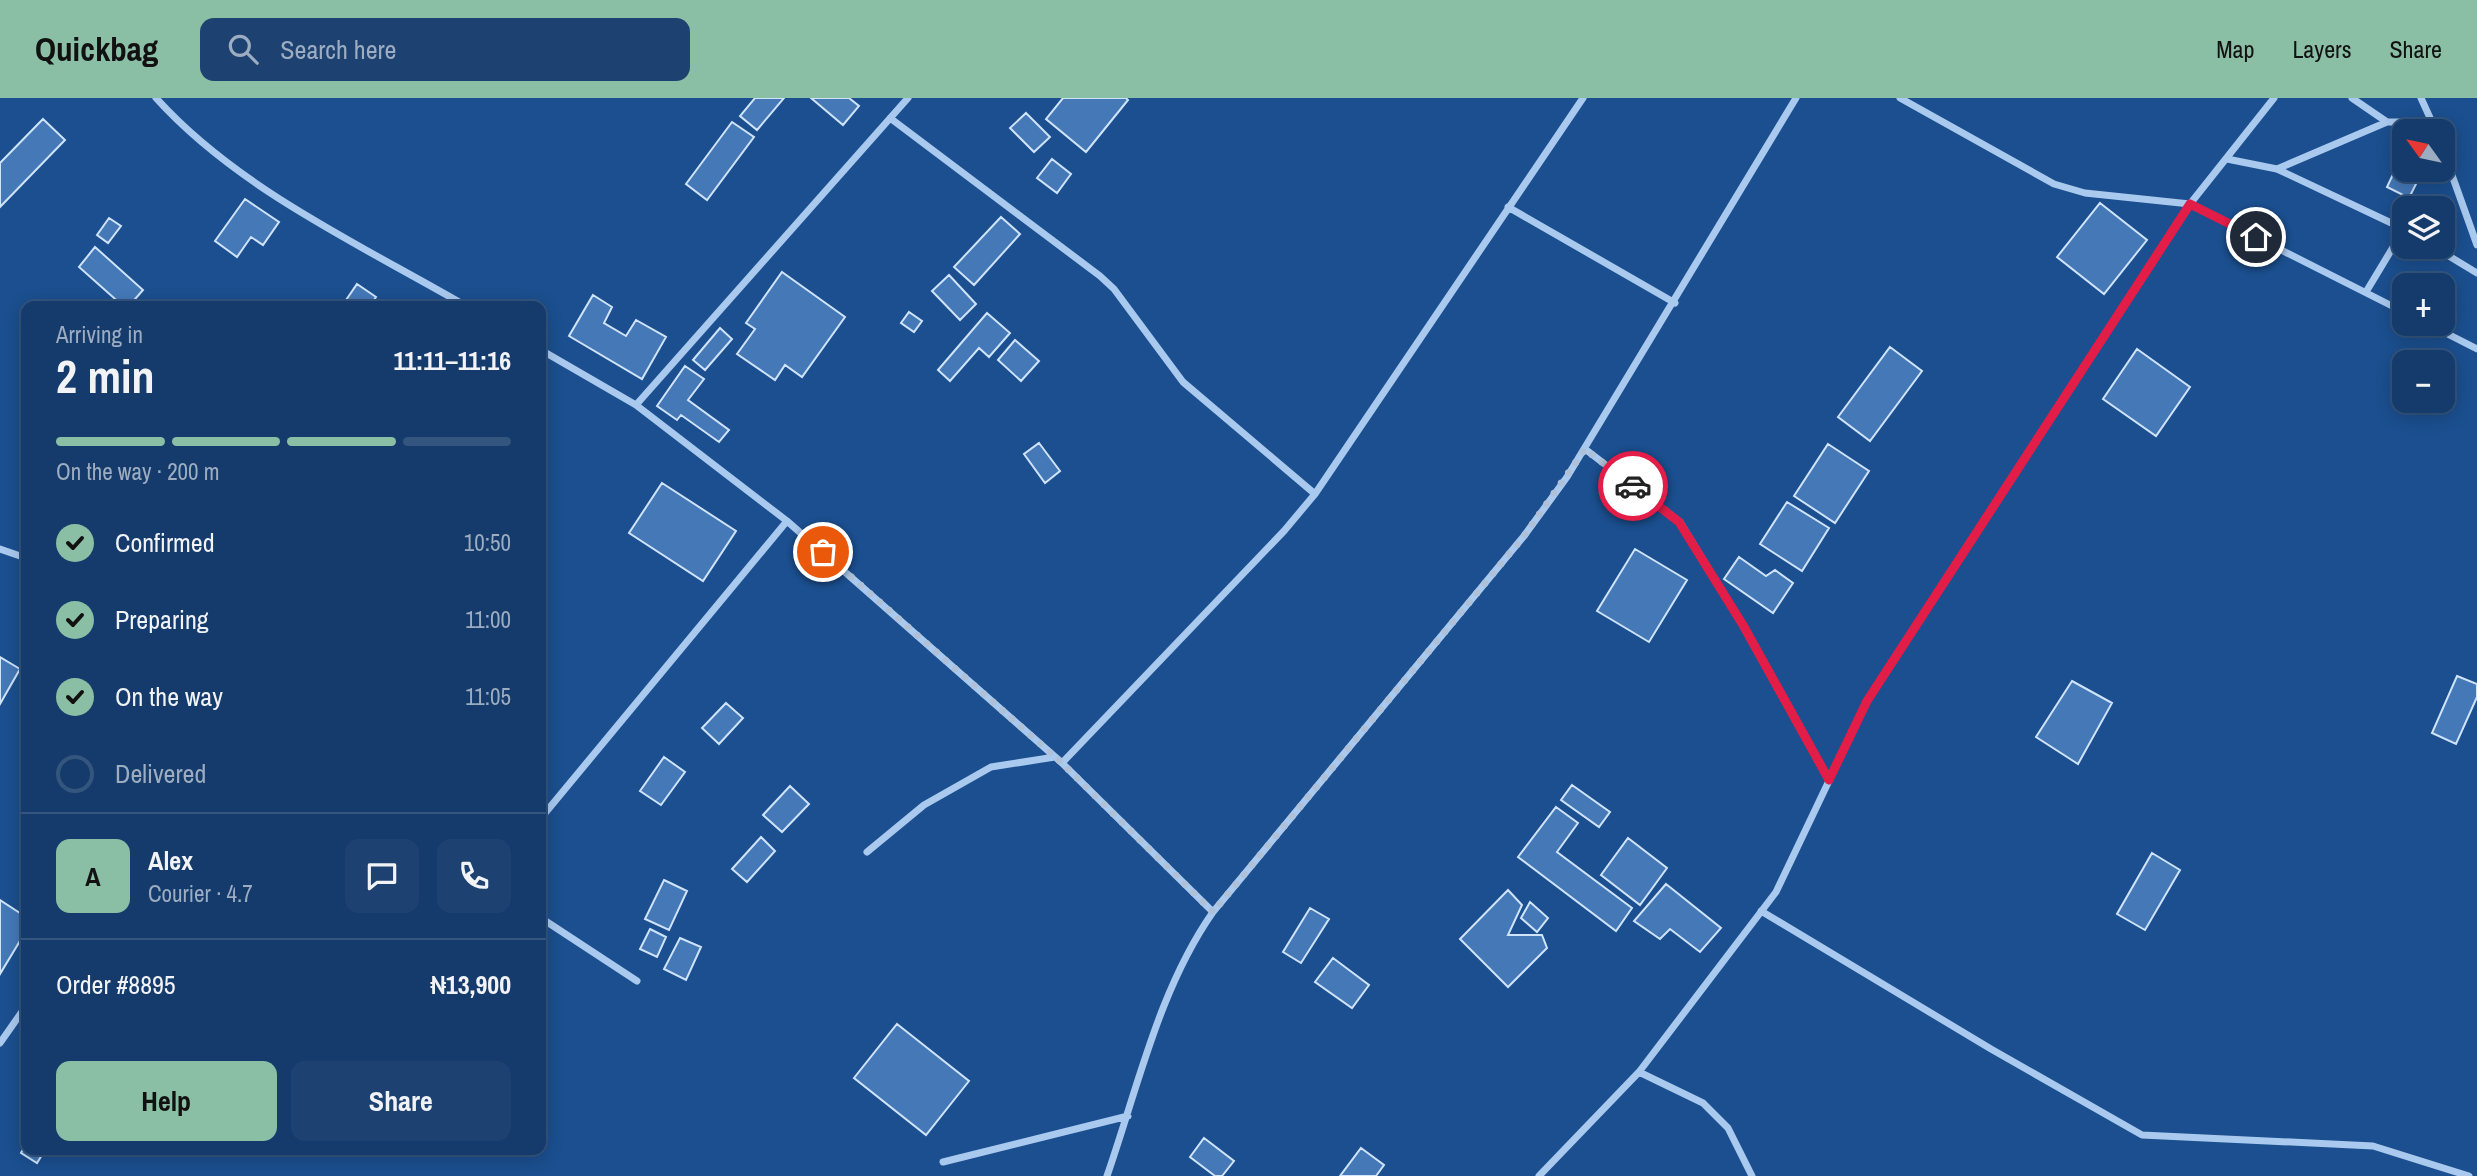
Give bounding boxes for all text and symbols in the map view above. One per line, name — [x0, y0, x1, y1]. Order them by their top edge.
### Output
search box — [200, 18, 690, 81]
text: Quickbag — [35, 27, 158, 71]
icon: search — [224, 30, 262, 68]
text: Search here — [280, 32, 396, 67]
text: Map — [2216, 33, 2254, 65]
text: Layers — [2292, 33, 2351, 65]
text: Share — [2389, 33, 2442, 65]
north arrow — [2392, 119, 2455, 182]
map controls — [2392, 119, 2455, 413]
button: layers — [2392, 196, 2455, 259]
pin — [2226, 207, 2286, 267]
icon: home — [2237, 218, 2275, 256]
button: + — [2392, 273, 2455, 336]
text: Arriving in — [56, 319, 143, 350]
text: 11:11–11:16 — [394, 343, 511, 378]
text: 2 min — [56, 345, 155, 407]
button: − — [2392, 350, 2455, 413]
courier — [1598, 451, 1668, 521]
text: On the way · 200 m — [56, 456, 220, 487]
icon: car — [1614, 467, 1652, 505]
pin — [793, 522, 853, 582]
icon: check — [56, 524, 94, 562]
text: Confirmed — [115, 525, 215, 560]
text: 10:50 — [464, 527, 511, 558]
icon: bag — [804, 533, 842, 571]
icon: check — [56, 601, 94, 639]
text: Preparing — [115, 602, 209, 637]
text: 11:00 — [465, 604, 511, 635]
icon: check — [56, 678, 94, 716]
text: On the way — [115, 679, 223, 714]
text: 11:05 — [465, 681, 511, 712]
text: Delivered — [115, 756, 206, 791]
button: chat — [345, 839, 419, 913]
button: phone — [437, 839, 511, 913]
text: Alex — [148, 843, 193, 878]
text: A — [85, 859, 101, 894]
text: Courier · 4.7 — [148, 878, 253, 909]
text: Order #8895 — [56, 967, 176, 1002]
text: ₦13,900 — [430, 967, 511, 1002]
button: Help — [56, 1061, 277, 1141]
button: Share — [291, 1061, 511, 1141]

